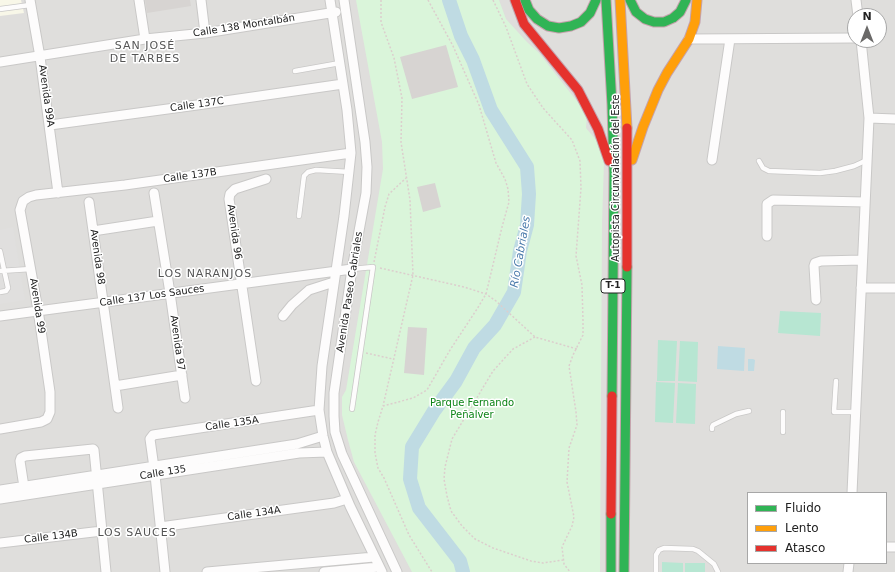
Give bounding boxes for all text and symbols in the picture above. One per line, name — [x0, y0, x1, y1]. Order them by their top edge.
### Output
north arrow — [847, 8, 887, 48]
text: N — [862, 10, 872, 23]
street label: Calle 138 Montalbán — [192, 12, 296, 40]
district label: SAN JOSÉ DE TARBES — [110, 39, 180, 65]
street label: Avenida 99A — [36, 64, 56, 128]
street label: Autopista Circunvalación del Este — [610, 94, 622, 262]
street label: Calle 137C — [169, 95, 225, 115]
street label: Calle 137B — [162, 166, 218, 186]
street label: Avenida 96 — [224, 204, 244, 260]
water label: Río Cabriales — [508, 215, 534, 289]
street label: Avenida 98 — [87, 229, 107, 285]
street label: Avenida Paseo Cabriales — [335, 231, 365, 353]
district label: LOS NARANJOS — [158, 267, 252, 281]
street label: Avenida 99 — [27, 277, 47, 335]
road number: T-1 — [601, 279, 625, 293]
street label: Calle 137 Los Sauces — [99, 283, 205, 309]
street label: Avenida 97 — [167, 315, 187, 371]
park label: Parque Fernando Peñalver — [430, 397, 514, 420]
street label: Calle 135A — [204, 414, 260, 434]
street label: Calle 135 — [139, 463, 187, 483]
legend — [747, 492, 887, 564]
text: Fluido — [785, 501, 821, 515]
street label: Calle 134A — [226, 504, 282, 524]
text: Lento — [785, 521, 819, 535]
district label: LOS SAUCES — [97, 526, 177, 540]
street label: Calle 134B — [23, 528, 79, 546]
text: Atasco — [785, 541, 825, 555]

